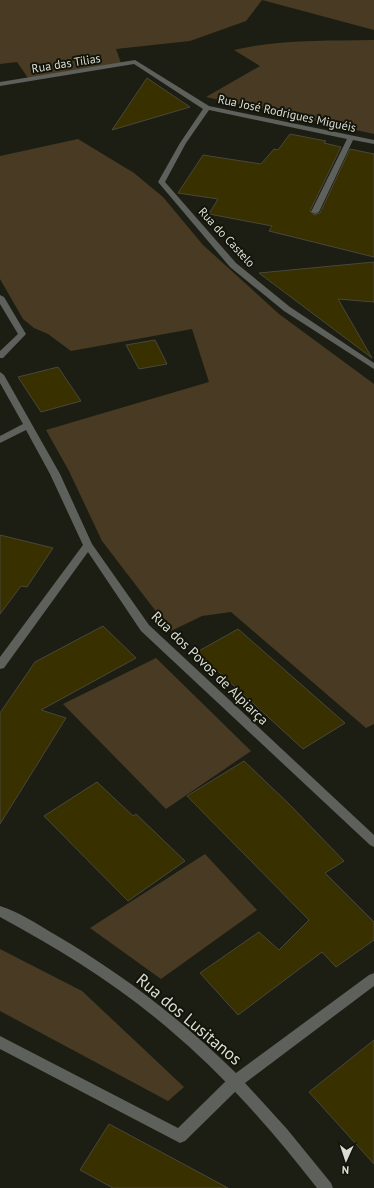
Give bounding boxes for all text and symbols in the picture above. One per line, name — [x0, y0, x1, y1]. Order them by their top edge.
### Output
street label: Rua das Tílias — [30, 50, 102, 76]
street label: Rua José Rodrigues Miguéis — [217, 91, 357, 135]
street label: Rua do Castelo — [195, 204, 259, 270]
street label: Rua dos Povos de Alpiarça — [148, 607, 272, 729]
street label: Rua dos Lusitanos — [132, 968, 246, 1070]
north arrow — [326, 1140, 366, 1180]
text: N — [341, 1163, 349, 1177]

